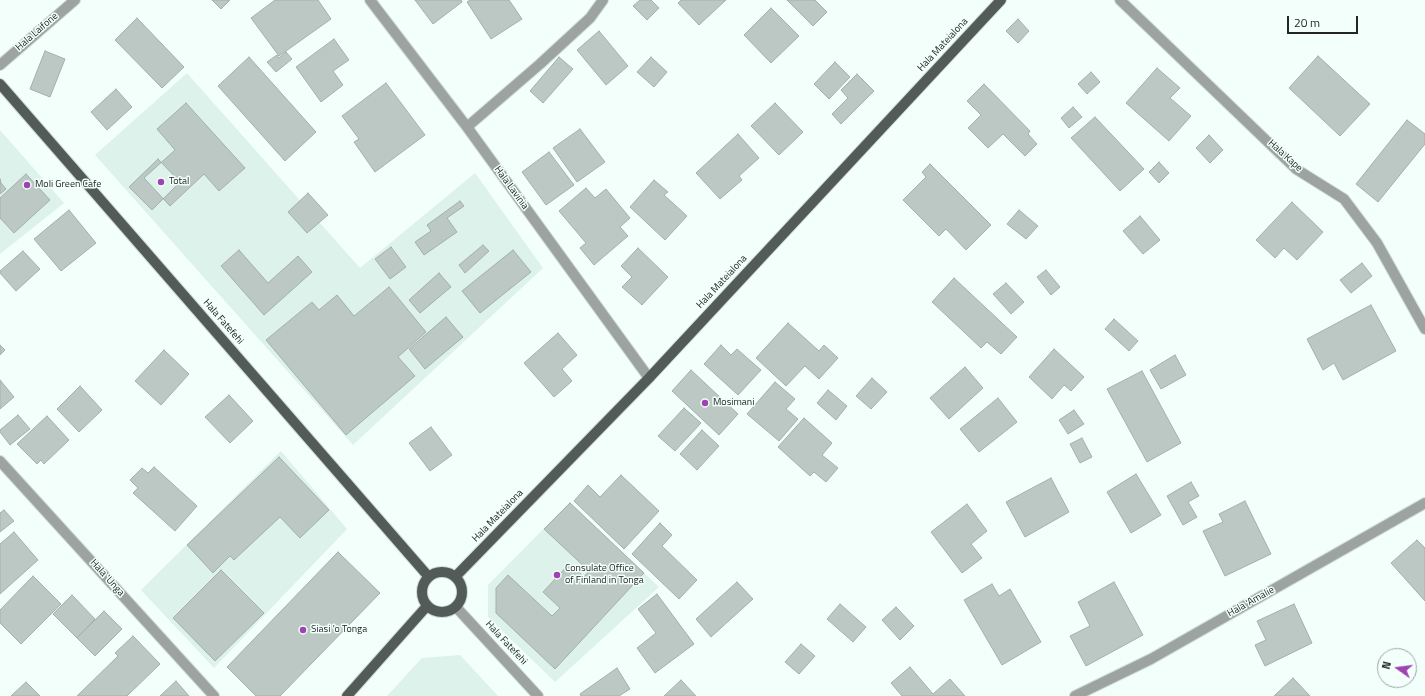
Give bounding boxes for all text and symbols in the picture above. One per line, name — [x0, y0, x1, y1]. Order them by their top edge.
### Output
scale bar — [1289, 8, 1360, 34]
street label: Hala Laifone — [13, 10, 61, 54]
text: 20 m — [1294, 13, 1320, 32]
street label: Hala Mateialona — [915, 16, 971, 74]
street label: Hala Kape — [1265, 137, 1305, 175]
street label: Hala Lavinia — [491, 164, 531, 212]
place label: Total — [169, 176, 189, 188]
marker: Total — [156, 177, 166, 187]
place label: Moli Green Cafe — [35, 179, 101, 191]
marker: Moli Green Cafe — [22, 180, 32, 190]
street label: Hala Mateialona — [694, 253, 750, 311]
street label: Hala Fatefehi — [200, 297, 246, 347]
place label: Mosimani — [713, 397, 754, 409]
marker: Mosimani — [700, 398, 710, 408]
street label: Hala Mateialona — [470, 487, 526, 545]
street label: Hala 'Unga — [87, 557, 127, 599]
place label: Consulate Office of Finland in Tonga — [565, 563, 644, 586]
marker: Consulate Office of Finland in Tonga — [552, 570, 562, 580]
street label: Hala 'Amalie — [1225, 584, 1277, 620]
street label: Hala Fatefehi — [483, 619, 529, 667]
place label: Siasi 'o Tonga — [311, 624, 367, 636]
marker: Siasi 'o Tonga — [298, 625, 308, 635]
north arrow — [1377, 648, 1417, 688]
text: N — [1378, 660, 1395, 671]

